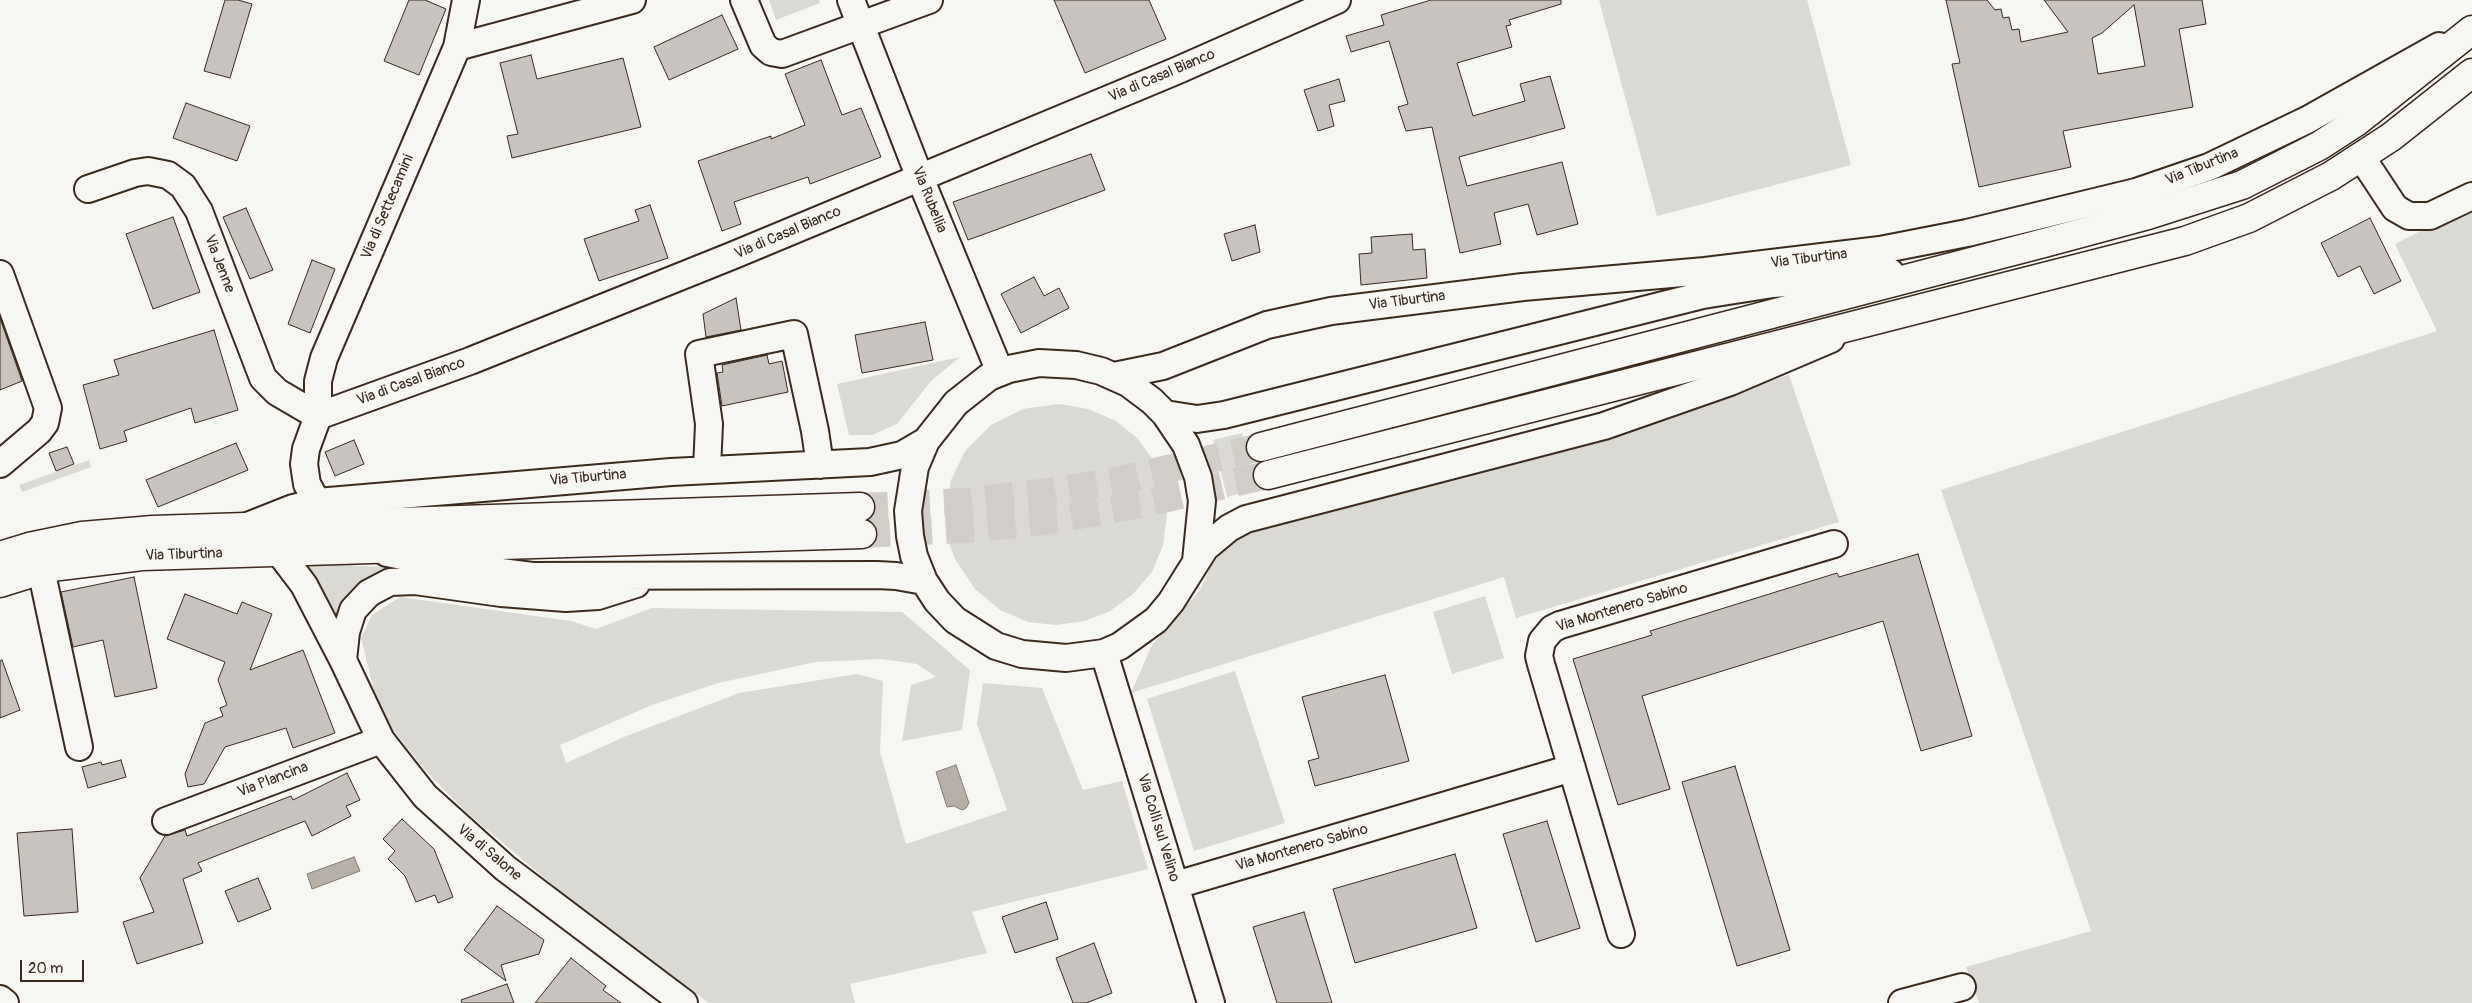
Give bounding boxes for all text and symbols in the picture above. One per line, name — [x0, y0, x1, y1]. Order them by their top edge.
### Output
street label: Via di Casal Bianco — [1106, 45, 1218, 107]
street label: Via Tiburtina — [2163, 144, 2241, 190]
street label: Via di Settecamini — [358, 152, 418, 262]
street label: Via Rubellia — [908, 164, 950, 236]
street label: Via di Casal Bianco — [732, 202, 844, 264]
street label: Via Jenne — [200, 233, 238, 295]
street label: Via Tiburtina — [1770, 245, 1848, 273]
street label: Via Tiburtina — [1368, 287, 1446, 315]
street label: Via di Casal Bianco — [354, 354, 468, 410]
street label: Via Tiburtina — [549, 466, 627, 490]
street label: Via Tiburtina — [145, 545, 223, 565]
street label: Via Montenero Sabino — [1554, 579, 1690, 637]
street label: Via Plancina — [235, 758, 311, 802]
street label: Via Colli sul Velino — [1133, 772, 1183, 884]
street label: Via Montenero Sabino — [1234, 820, 1370, 876]
street label: Via di Salone — [453, 821, 525, 885]
scale bar — [22, 950, 86, 982]
text: 20 m — [28, 959, 63, 978]

